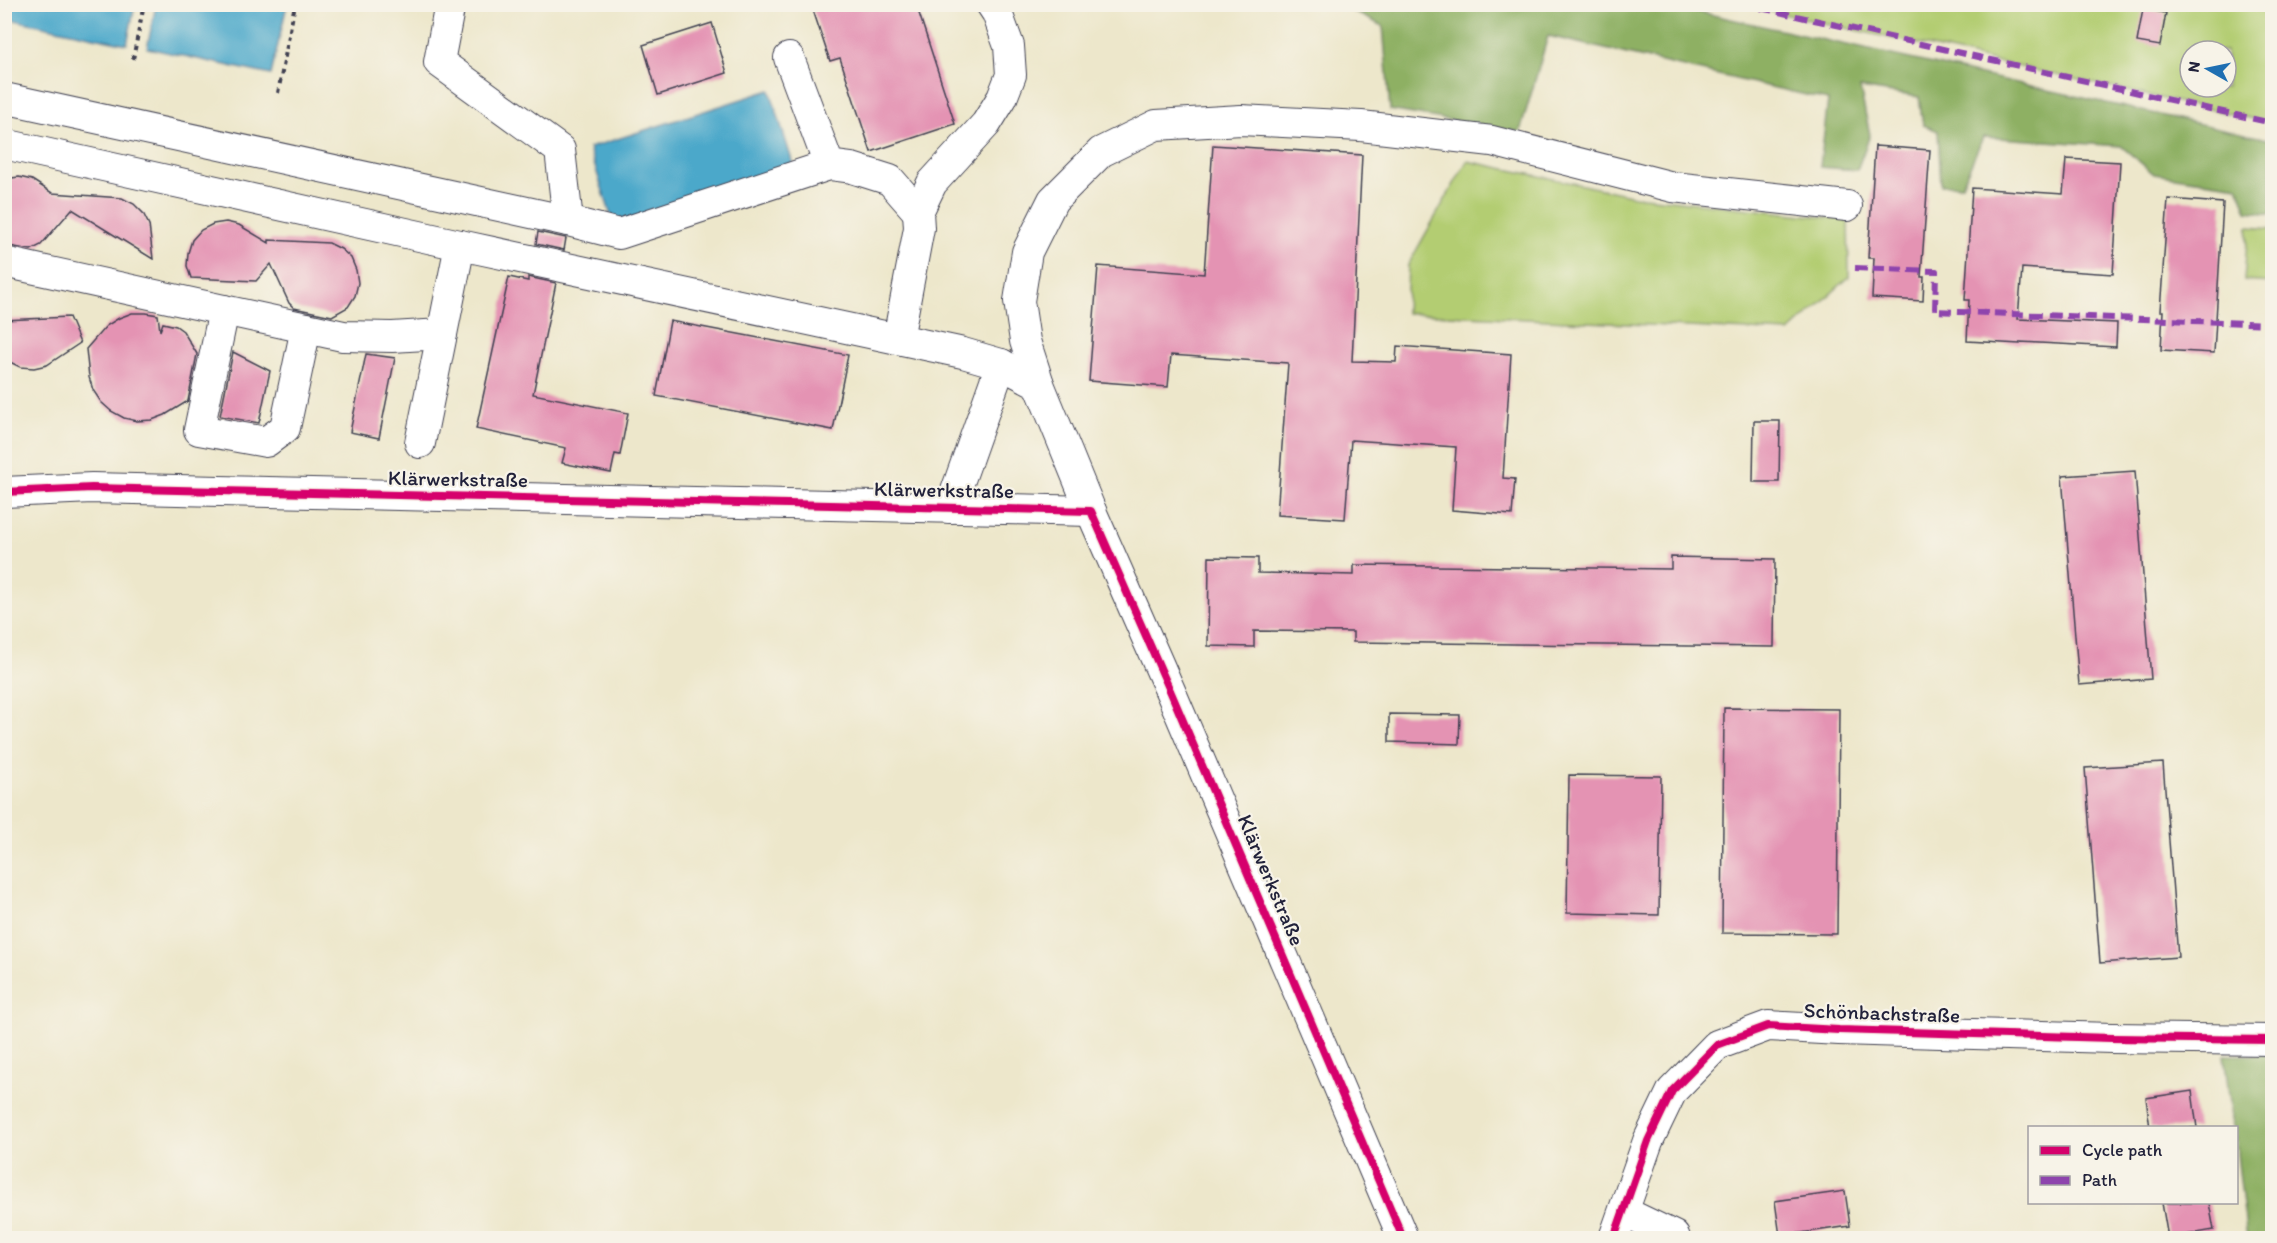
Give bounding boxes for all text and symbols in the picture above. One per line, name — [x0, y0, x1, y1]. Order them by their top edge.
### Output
north arrow — [2178, 39, 2238, 99]
text: N — [2183, 60, 2204, 74]
street label: Klärwerkstraße — [388, 465, 528, 492]
street label: Klärwerkstraße — [874, 476, 1014, 503]
street label: Klärwerkstraße — [1233, 810, 1310, 949]
street label: Schönbachstraße — [1803, 997, 1961, 1028]
legend — [2028, 1126, 2238, 1204]
text: Cycle path — [2082, 1139, 2163, 1161]
text: Path — [2082, 1169, 2117, 1191]

